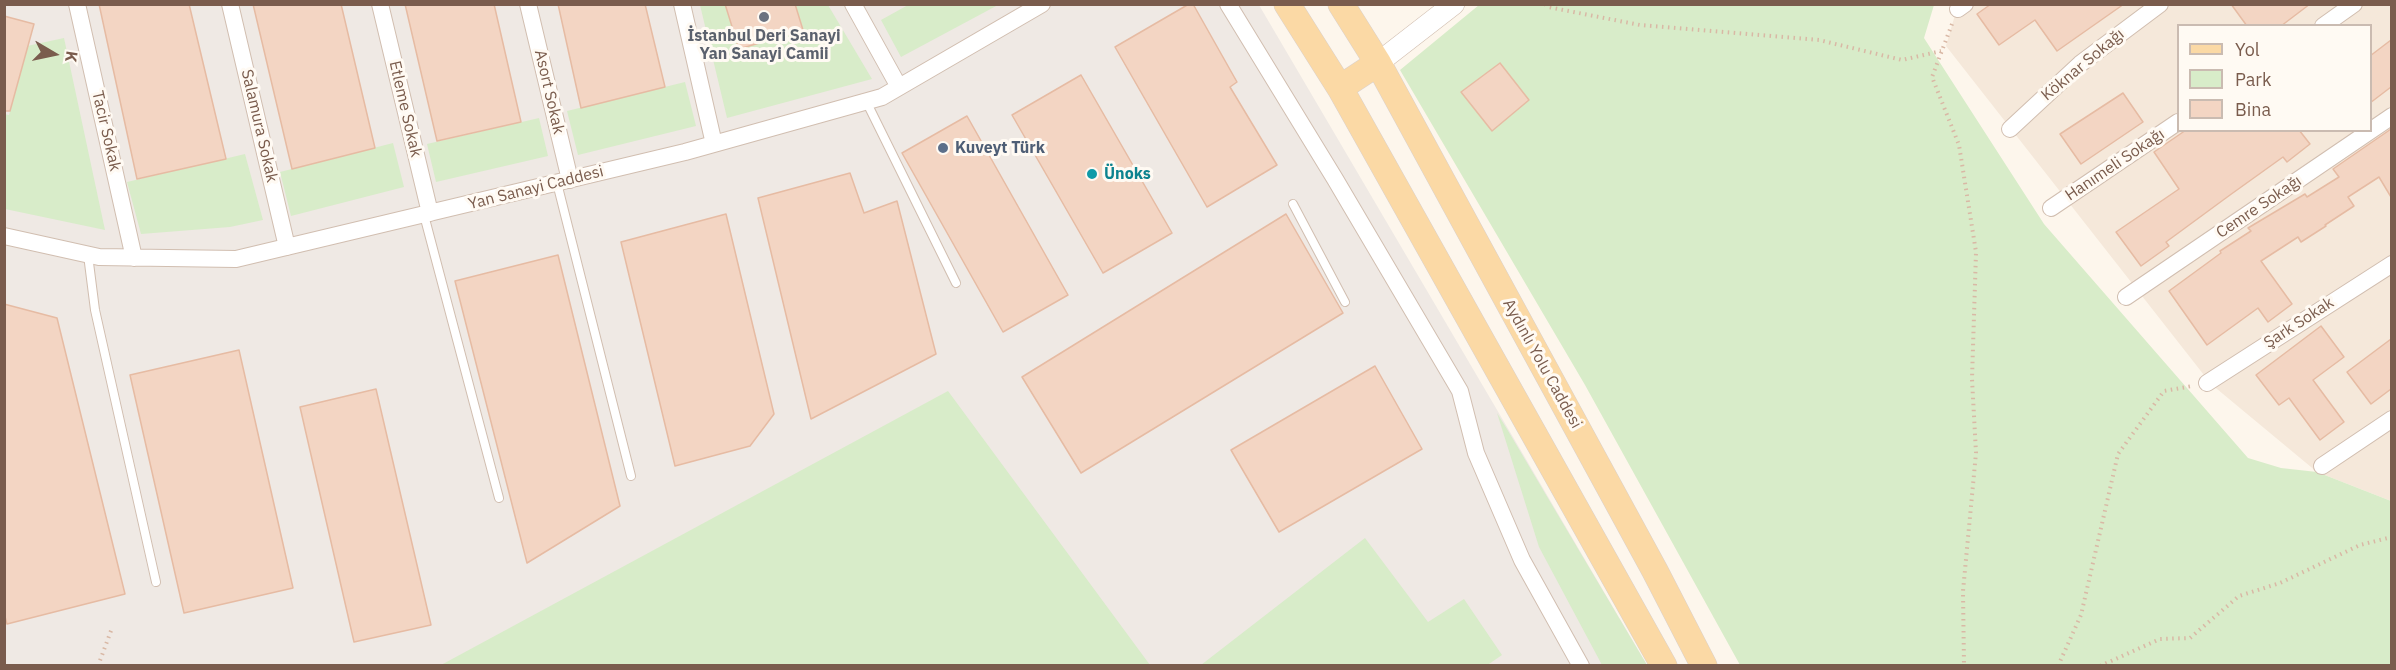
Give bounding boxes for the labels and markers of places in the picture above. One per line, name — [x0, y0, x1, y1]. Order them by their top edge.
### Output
marker: İstanbul Deri Sanayi Yan Sanayi Camii — [757, 10, 771, 24]
place label: İstanbul Deri Sanayi Yan Sanayi Camii — [687, 26, 841, 64]
place label: Kuveyt Türk — [955, 138, 1045, 158]
marker: Kuveyt Türk — [936, 141, 950, 155]
place label: Ünoks — [1104, 164, 1151, 184]
marker: Ünoks — [1085, 167, 1099, 181]

